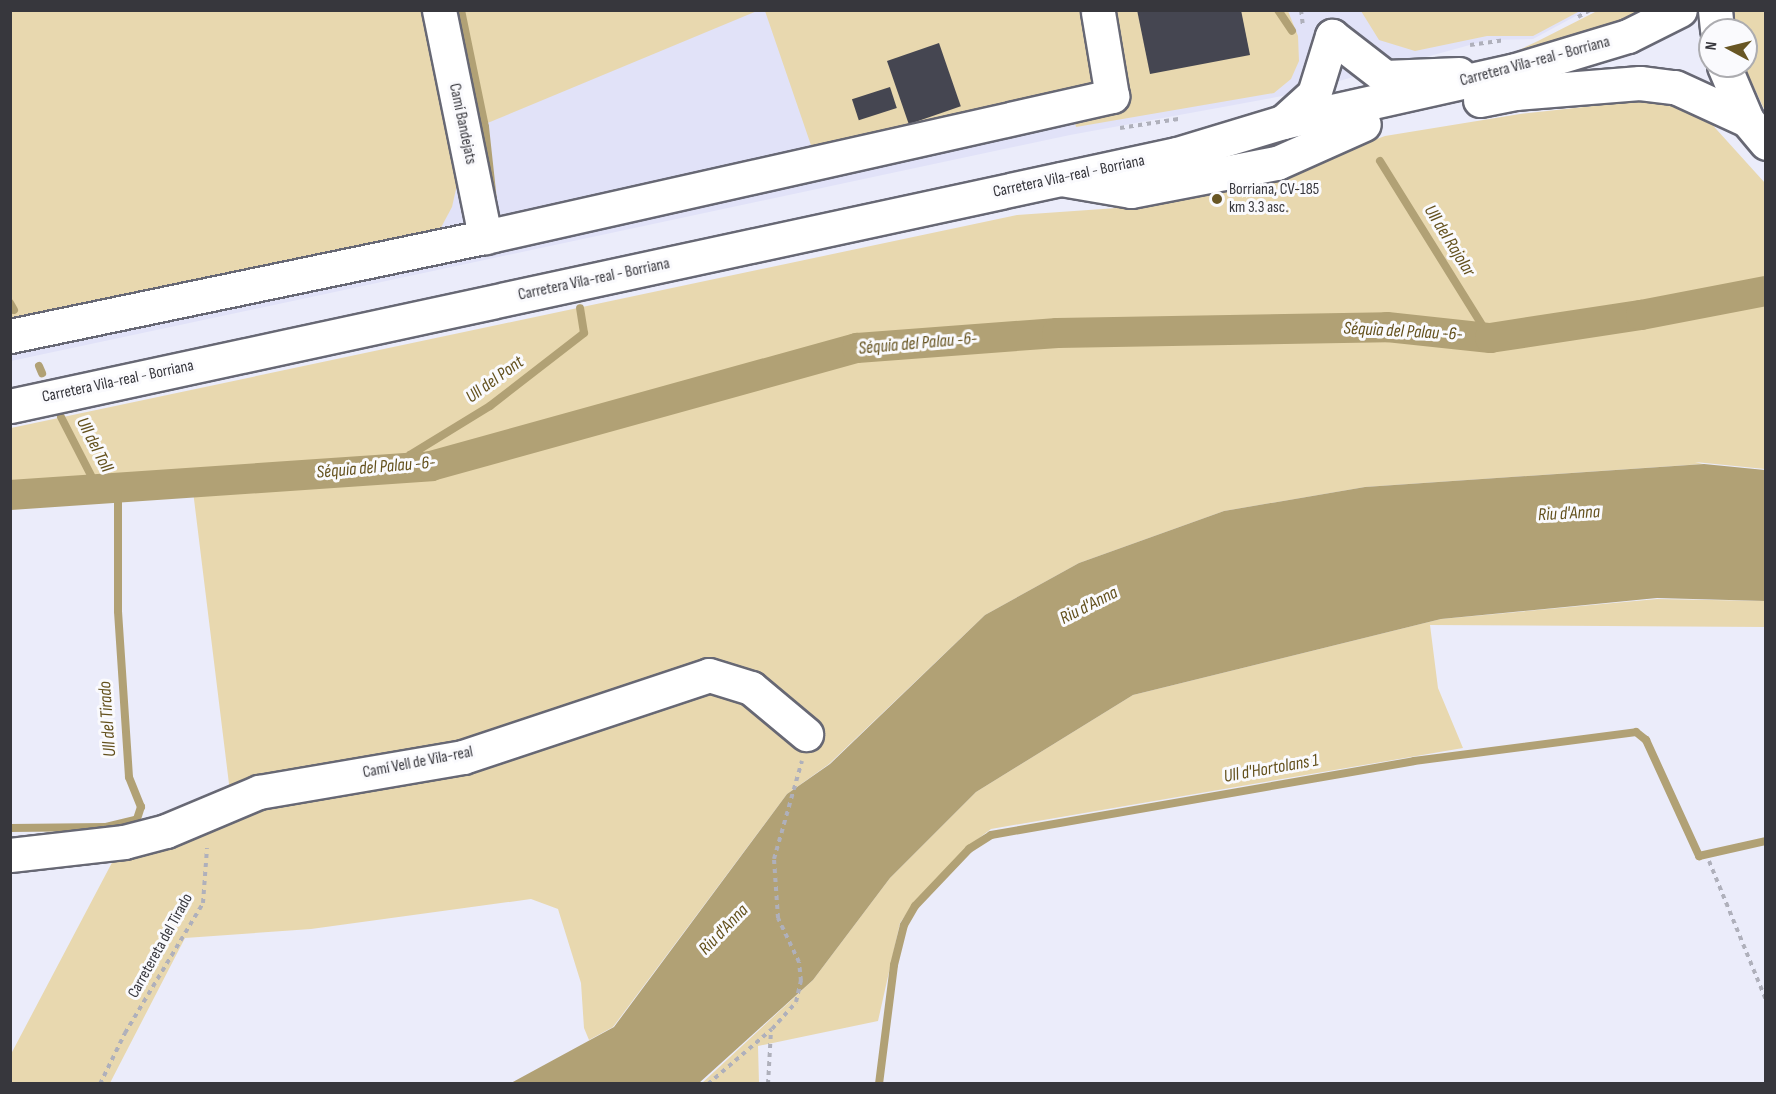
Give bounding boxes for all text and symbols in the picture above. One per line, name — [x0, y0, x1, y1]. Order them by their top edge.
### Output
north arrow — [1698, 18, 1758, 78]
street label: Carretera Vila-real - Borriana — [1458, 33, 1612, 91]
text: N — [1702, 41, 1722, 51]
street label: Camí Bandejats — [444, 82, 480, 166]
street label: Carretera Vila-real - Borriana — [992, 152, 1146, 202]
place label: Borriana, CV-185 km 3.3 asc. — [1229, 180, 1319, 218]
marker: Borriana, CV-185 km 3.3 asc. — [1210, 192, 1224, 206]
water label: Ull del Rajolar — [1419, 201, 1479, 281]
street label: Carretera Vila-real - Borriana — [517, 255, 671, 305]
water label: Séquia del Palau -6- — [1343, 318, 1463, 346]
water label: Séquia del Palau -6- — [858, 328, 978, 360]
water label: Ull del Pont — [462, 352, 528, 408]
street label: Carretera Vila-real - Borriana — [41, 357, 195, 407]
water label: Ull del Toll — [71, 414, 117, 476]
water label: Séquia del Palau -6- — [316, 452, 436, 484]
water label: Riu d'Anna — [1537, 502, 1601, 526]
water label: Riu d'Anna — [1056, 582, 1122, 630]
water label: Ull del Tirado — [95, 680, 121, 758]
street label: Camí Vell de Vila-real — [361, 743, 475, 783]
water label: Ull d'Hortolans 1 — [1222, 750, 1320, 788]
street label: Carretereta del Tirado — [124, 890, 198, 1002]
water label: Riu d'Anna — [695, 900, 753, 960]

